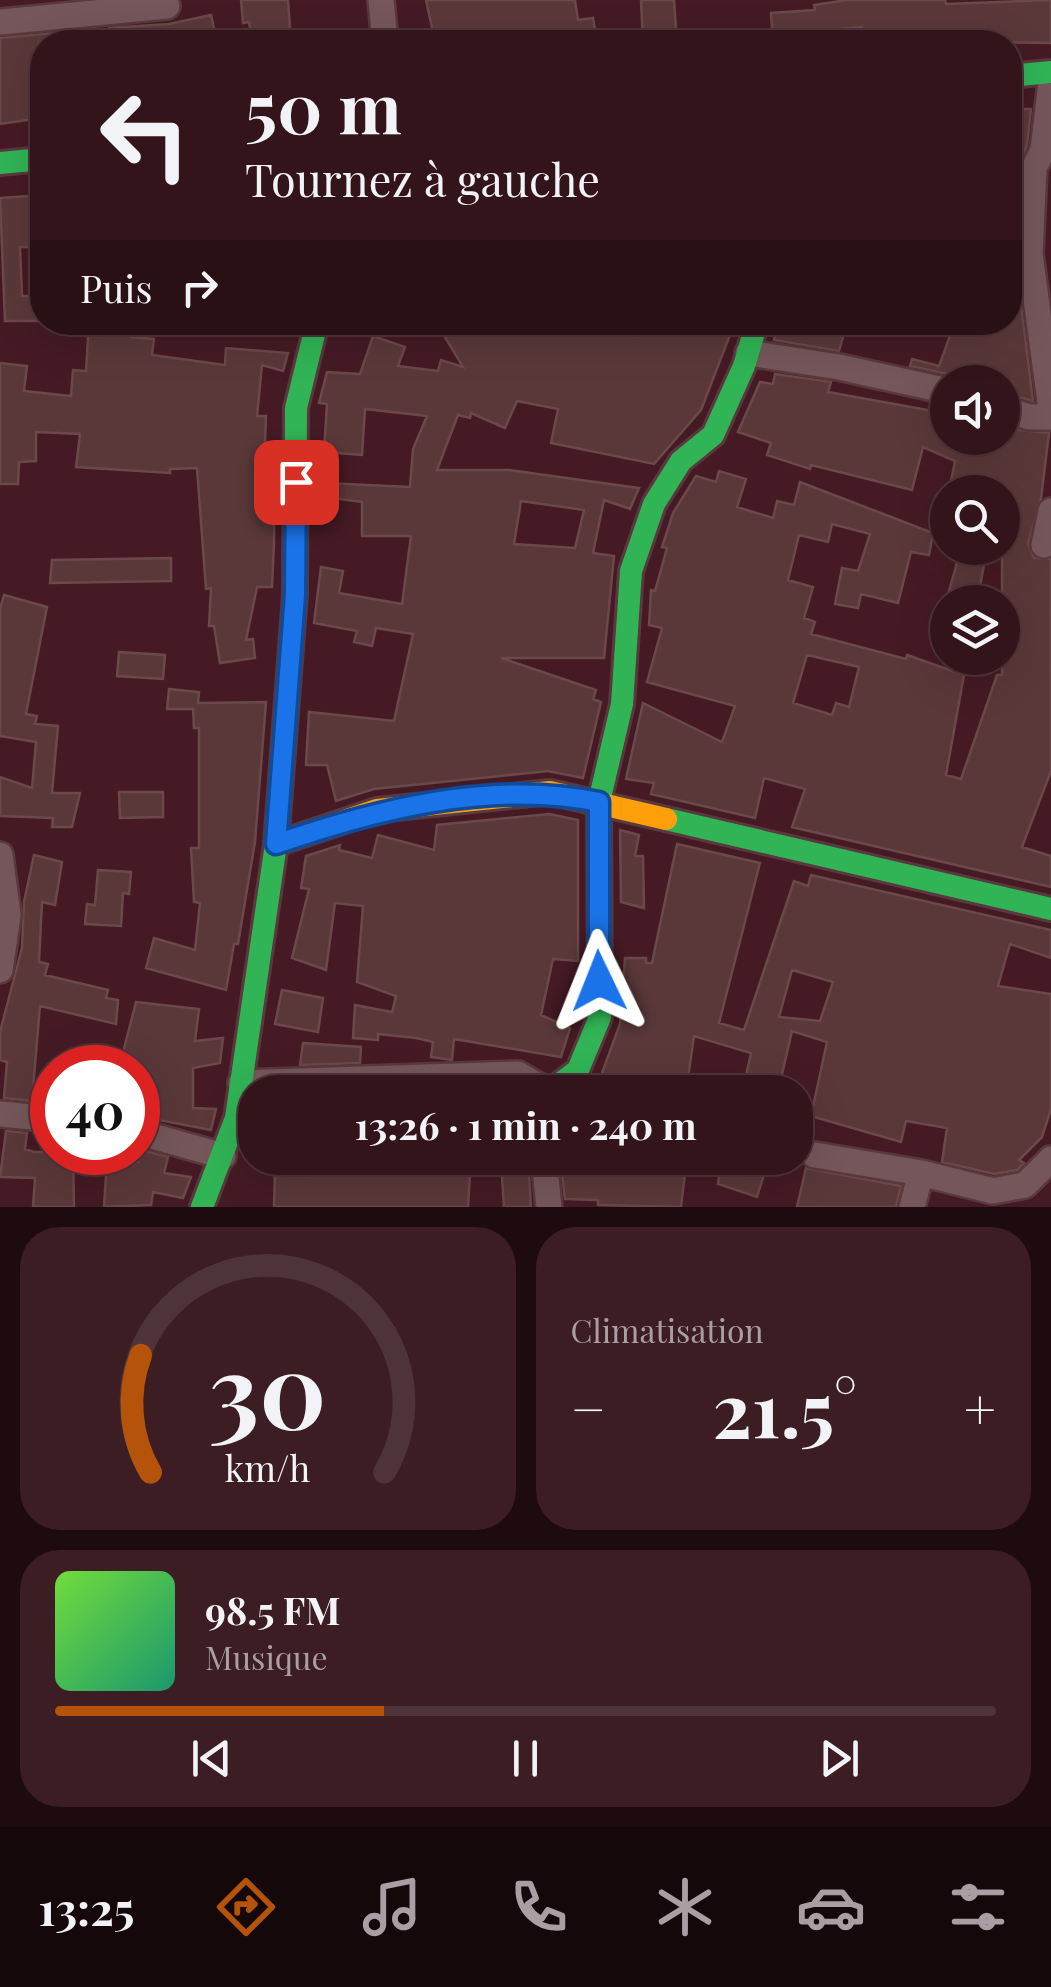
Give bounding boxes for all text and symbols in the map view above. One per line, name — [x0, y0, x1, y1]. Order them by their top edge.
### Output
text: 50 m — [245, 58, 402, 152]
icon: left — [80, 70, 210, 200]
text: Tournez à gauche — [245, 148, 600, 208]
icon: right — [172, 260, 227, 315]
text: Puis — [80, 262, 152, 313]
map controls — [930, 365, 1020, 675]
button: sound — [930, 365, 1020, 455]
pin — [254, 440, 339, 525]
icon: arrive — [269, 455, 324, 510]
button: search — [930, 475, 1020, 565]
button: layers — [930, 585, 1020, 675]
position arrow — [547, 929, 651, 1033]
speed limit sign: 40 — [30, 1045, 160, 1175]
text: 13:26 · 1 min · 240 m — [354, 1099, 697, 1150]
text: Climatisation — [571, 1308, 764, 1351]
text: 30 — [209, 1317, 327, 1456]
text: 21.5° — [713, 1357, 857, 1457]
text: − — [571, 1370, 606, 1444]
text: + — [964, 1370, 996, 1444]
text: km/h — [225, 1443, 311, 1491]
text: 98.5 FM — [205, 1584, 341, 1635]
text: Musique — [205, 1635, 328, 1678]
icon: previous — [184, 1731, 239, 1786]
icon: pause — [498, 1731, 553, 1786]
icon: next — [812, 1731, 867, 1786]
icon: directions — [211, 1872, 281, 1942]
icon: music — [357, 1872, 427, 1942]
icon: phone — [504, 1872, 574, 1942]
icon: climate — [650, 1872, 720, 1942]
icon: car — [796, 1872, 866, 1942]
icon: filters — [943, 1872, 1013, 1942]
text: 13:25 — [38, 1877, 134, 1937]

